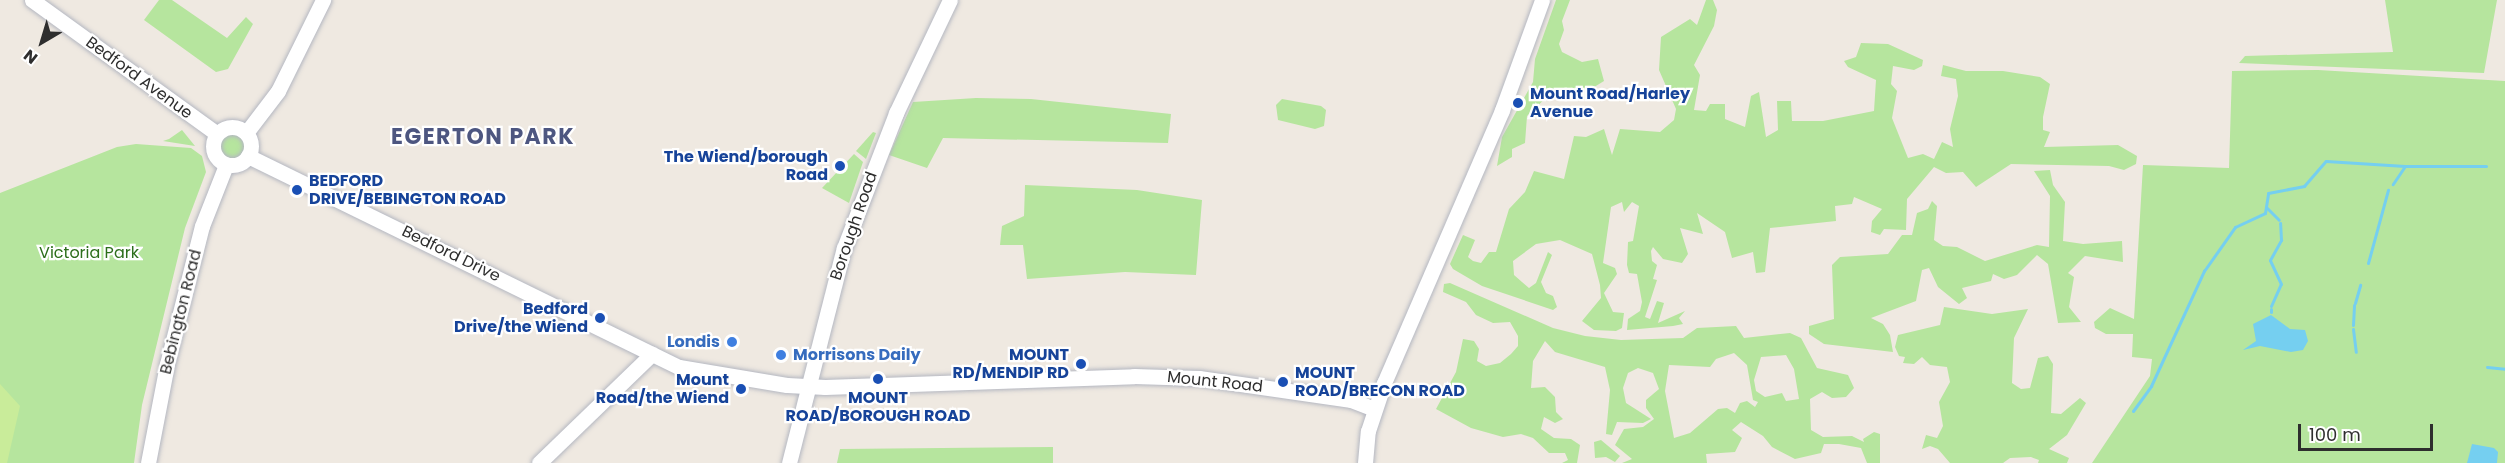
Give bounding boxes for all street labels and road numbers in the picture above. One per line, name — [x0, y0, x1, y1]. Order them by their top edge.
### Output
street label: Bedford Avenue — [82, 33, 196, 123]
street label: Borough Road — [826, 169, 882, 283]
street label: Bedford Drive — [399, 222, 503, 286]
street label: Bebington Road — [156, 248, 206, 376]
street label: Mount Road — [1166, 367, 1264, 397]

